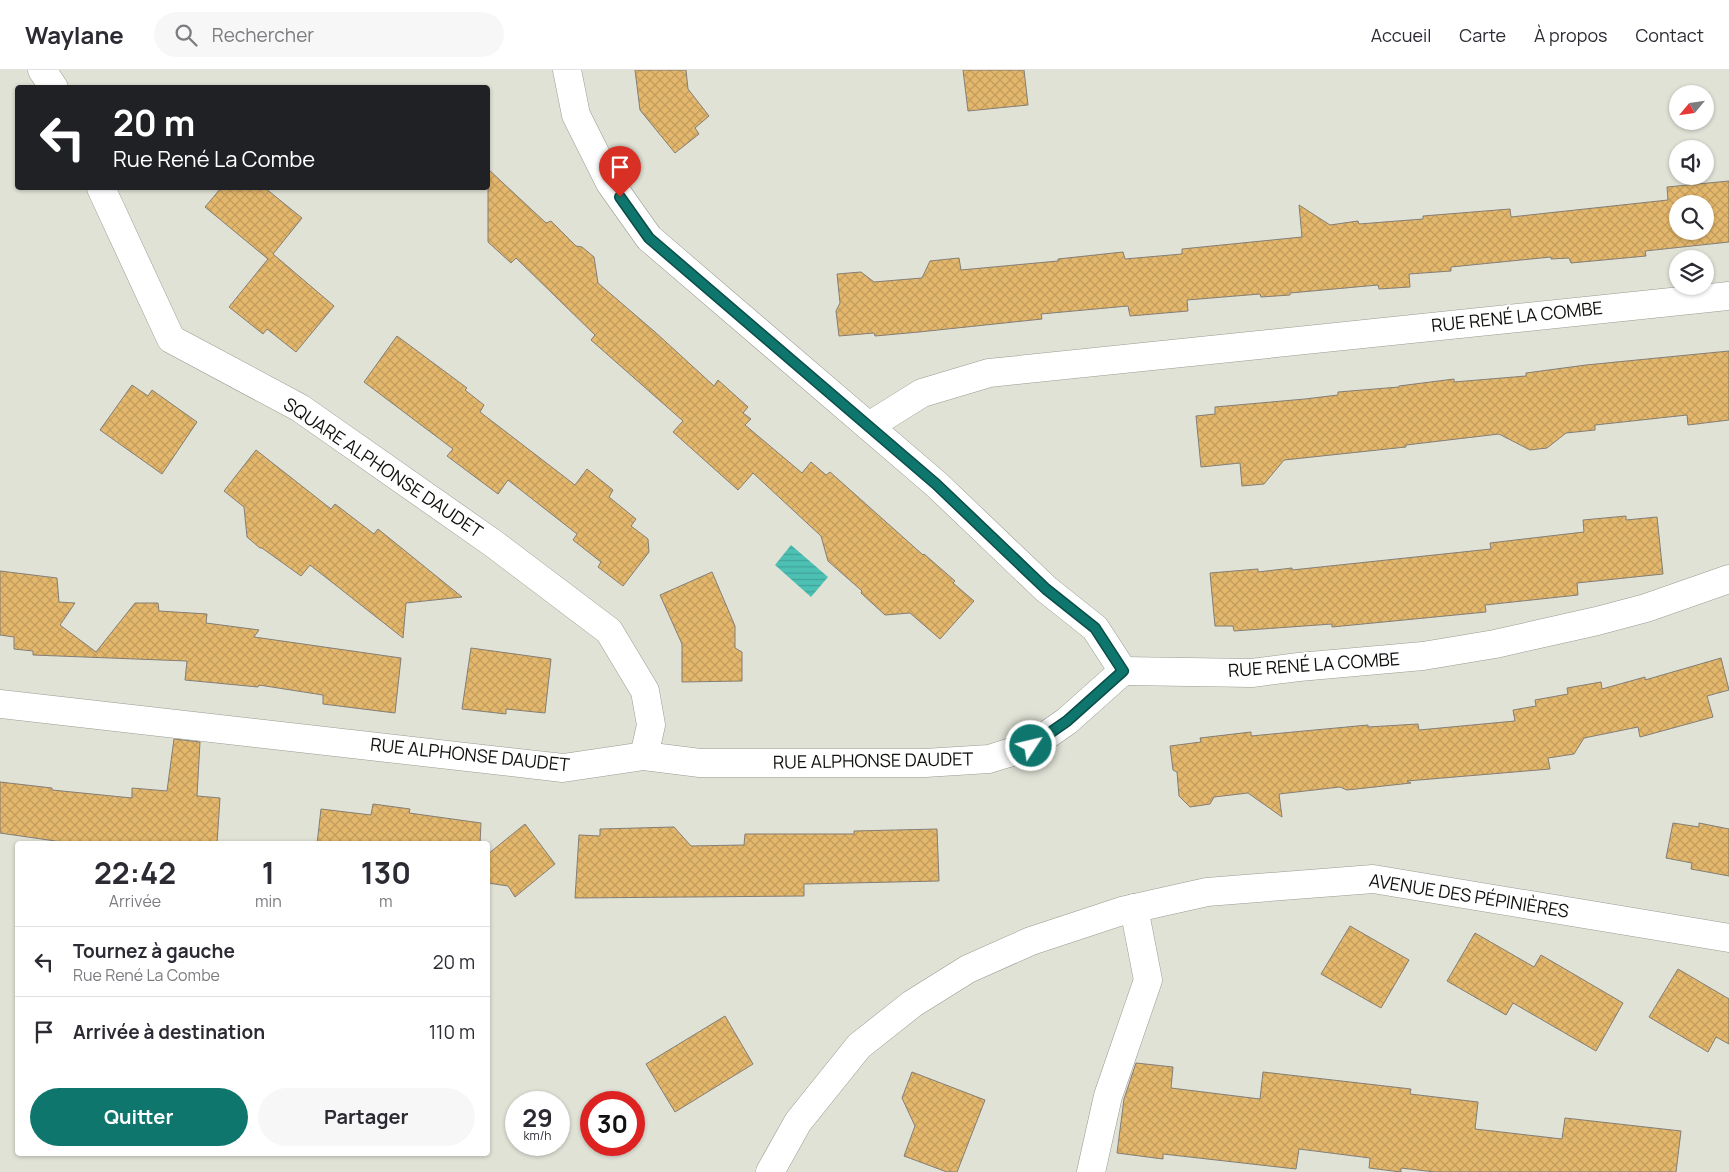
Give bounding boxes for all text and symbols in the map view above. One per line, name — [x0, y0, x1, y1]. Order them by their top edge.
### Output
search box — [154, 12, 504, 57]
text: Waylane — [25, 18, 124, 51]
icon: search — [172, 21, 200, 49]
text: Rechercher — [212, 22, 314, 48]
text: Accueil — [1371, 23, 1431, 47]
text: Carte — [1459, 23, 1506, 47]
text: À propos — [1534, 23, 1607, 47]
text: Contact — [1635, 23, 1704, 47]
north arrow — [1669, 85, 1714, 130]
map controls — [1669, 85, 1714, 295]
text: 20 m — [113, 99, 195, 147]
icon: left — [30, 105, 95, 170]
button: sound — [1669, 140, 1714, 185]
text: Rue René La Combe — [113, 144, 315, 174]
pin — [599, 146, 641, 197]
icon: arrive — [606, 153, 634, 181]
button: search — [1669, 195, 1714, 240]
button: layers — [1669, 250, 1714, 295]
street label: RUE RENÉ LA COMBE — [1430, 295, 1604, 337]
street label: SQUARE ALPHONSE DAUDET — [279, 391, 488, 543]
street label: RUE RENÉ LA COMBE — [1227, 646, 1401, 682]
position arrow — [1004, 719, 1056, 771]
street label: RUE ALPHONSE DAUDET — [369, 732, 571, 776]
street label: RUE ALPHONSE DAUDET — [773, 746, 974, 774]
text: 22:42 — [94, 852, 176, 893]
text: 1 — [262, 852, 275, 893]
text: 130 — [361, 852, 411, 893]
street label: AVENUE DES PÉPINIÈRES — [1368, 867, 1571, 923]
text: Arrivée — [109, 890, 161, 912]
text: min — [255, 890, 282, 912]
text: m — [379, 890, 393, 912]
text: Tournez à gauche — [73, 938, 235, 964]
icon: left — [30, 948, 58, 976]
text: 20 m — [433, 949, 475, 975]
text: Rue René La Combe — [73, 964, 220, 986]
icon: arrive — [30, 1018, 58, 1046]
text: Arrivée à destination — [73, 1019, 265, 1045]
text: 110 m — [429, 1019, 475, 1045]
button: Quitter — [30, 1088, 248, 1146]
button: Partager — [258, 1088, 475, 1146]
speed limit sign: 30 — [580, 1091, 645, 1156]
text: 29 — [522, 1100, 553, 1135]
text: km/h — [524, 1127, 551, 1144]

